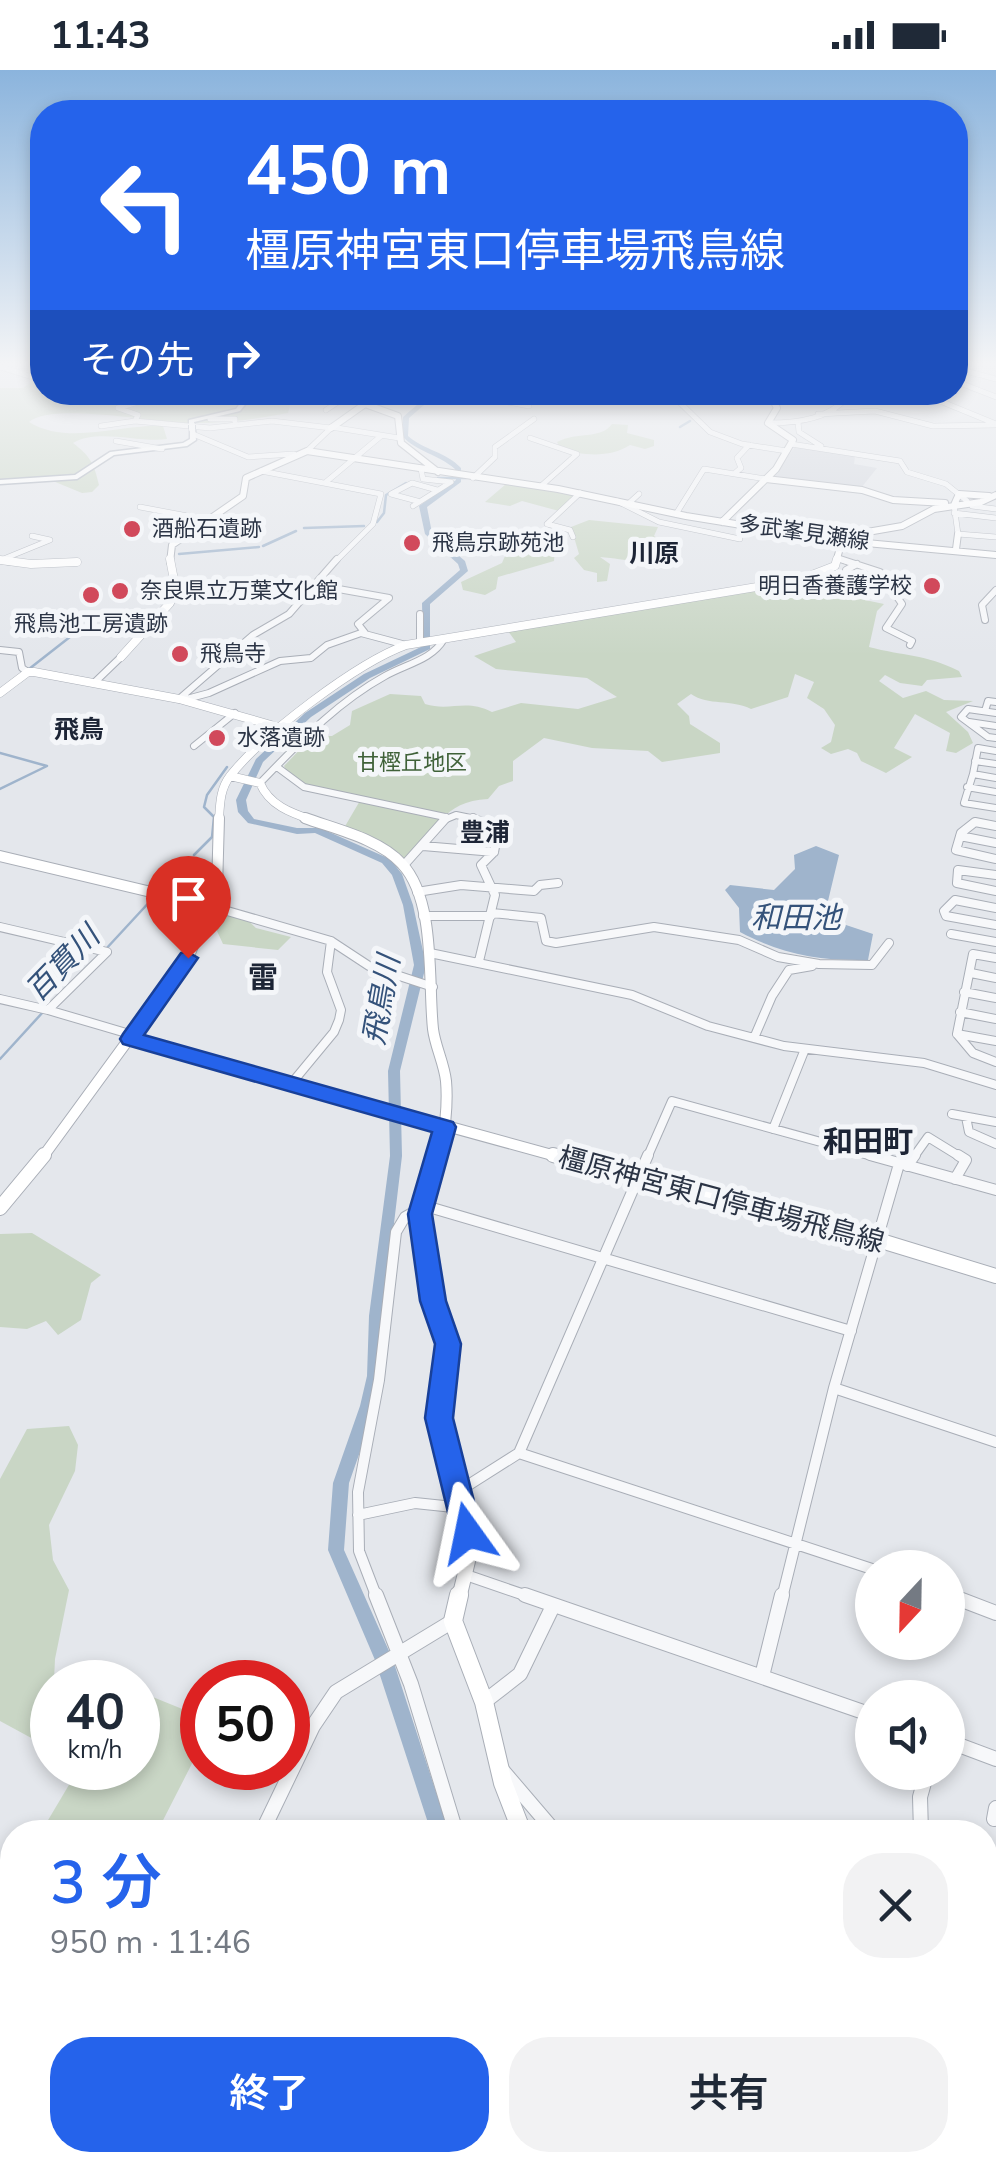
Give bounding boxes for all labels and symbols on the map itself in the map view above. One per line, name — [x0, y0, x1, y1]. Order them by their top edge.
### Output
street label: 多武峯見瀬線 — [737, 509, 871, 557]
place label: 酒船石遺跡 — [152, 514, 262, 544]
marker: 酒船石遺跡 — [121, 518, 143, 540]
place label: 飛鳥京跡苑池 — [432, 528, 564, 558]
marker: 飛鳥京跡苑池 — [401, 532, 423, 554]
district label: 川原 — [629, 537, 679, 571]
place label: 明日香養護学校 — [758, 571, 912, 601]
marker: 明日香養護学校 — [921, 575, 943, 597]
place label: 奈良県立万葉文化館 — [140, 576, 338, 606]
marker: 奈良県立万葉文化館 — [109, 580, 131, 602]
marker: 飛鳥池工房遺跡 — [80, 584, 102, 606]
place label: 飛鳥池工房遺跡 — [14, 609, 168, 639]
place label: 飛鳥寺 — [200, 639, 266, 669]
marker: 飛鳥寺 — [169, 643, 191, 665]
district label: 飛鳥 — [54, 713, 104, 747]
place label: 水落遺跡 — [237, 723, 325, 753]
marker: 水落遺跡 — [206, 727, 228, 749]
park label: 甘樫丘地区 — [357, 748, 467, 778]
district label: 豊浦 — [460, 816, 510, 850]
pin — [146, 856, 231, 959]
water label: 和田池 — [751, 898, 844, 939]
water label: 百貫川 — [17, 915, 111, 1011]
water label: 飛鳥川 — [354, 949, 411, 1048]
district label: 雷 — [248, 958, 278, 999]
district label: 和田町 — [823, 1122, 913, 1163]
street label: 橿原神宮東口停車場飛鳥線 — [554, 1138, 888, 1262]
position arrow — [416, 1481, 520, 1585]
north arrow — [855, 1550, 965, 1660]
speed limit sign: 50 — [180, 1660, 310, 1790]

